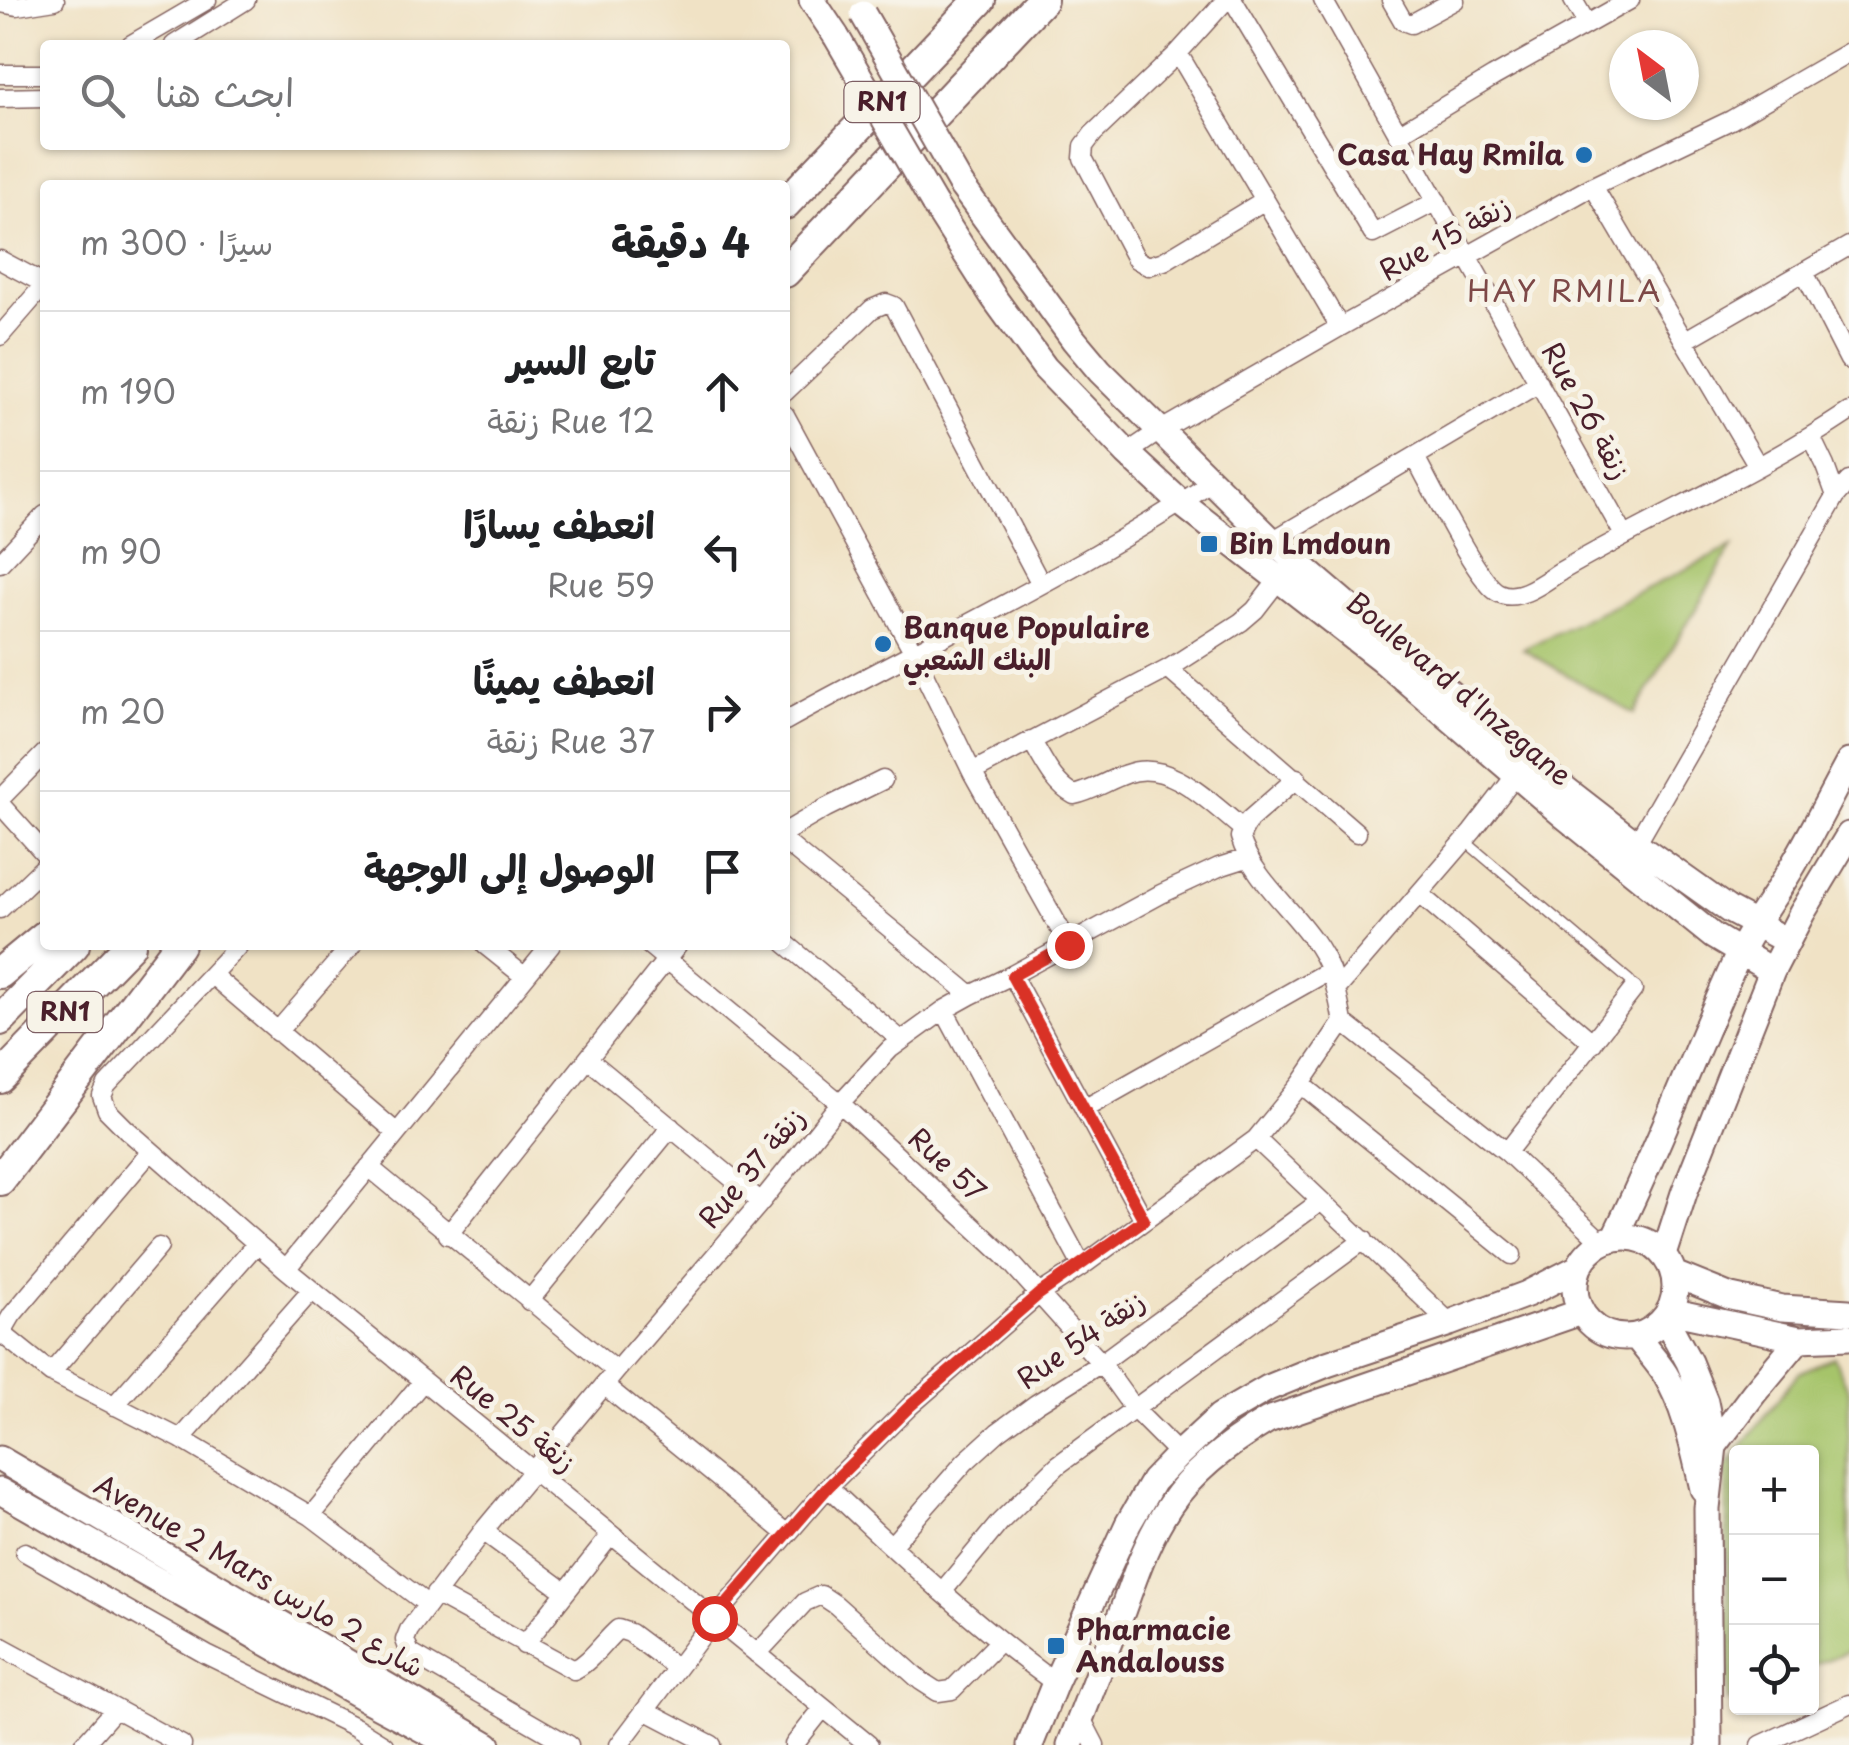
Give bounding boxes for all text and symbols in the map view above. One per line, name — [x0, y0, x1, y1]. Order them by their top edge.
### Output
north arrow — [1609, 30, 1699, 120]
search box — [40, 40, 790, 150]
text: ابحث هنا — [155, 63, 294, 120]
icon: search — [75, 68, 130, 123]
road number: RN1 — [844, 82, 920, 122]
place label: Casa Hay Rmila — [1337, 132, 1564, 175]
marker: Casa Hay Rmila — [1573, 144, 1595, 166]
street label: Rue 15 زنقة — [1371, 183, 1518, 290]
text: 4 دقيقة — [611, 209, 750, 272]
text: سيرًا · 300 m — [80, 218, 273, 266]
district label: HAY RMILA — [1467, 267, 1663, 312]
text: تابع السير — [507, 331, 655, 388]
street label: Rue 26 زنقة — [1532, 334, 1643, 487]
icon: ahead — [695, 364, 750, 419]
text: 190 m — [80, 367, 176, 415]
text: Rue 12 زنقة — [487, 396, 655, 444]
text: انعطف يسارًا — [463, 495, 655, 552]
place label: Bin Lmdoun — [1229, 521, 1391, 564]
icon: left — [695, 524, 750, 579]
text: 90 m — [80, 527, 162, 575]
marker: Bin Lmdoun — [1198, 533, 1220, 555]
text: Rue 59 — [547, 560, 655, 608]
street label: Boulevard d'Inzegane — [1338, 580, 1582, 795]
place label: Banque Populaire البنك الشعبي — [903, 605, 1150, 686]
marker: Banque Populaire البنك الشعبي — [872, 633, 894, 655]
text: انعطف يمينًا — [473, 651, 655, 708]
icon: right — [695, 684, 750, 739]
text: 20 m — [80, 687, 165, 735]
text: Rue 37 زنقة — [487, 716, 655, 764]
text: الوصول إلى الوجهة — [363, 839, 655, 896]
icon: arrive — [695, 844, 750, 899]
route end — [1047, 923, 1093, 969]
road number: RN1 — [28, 992, 102, 1032]
street label: Rue 37 زنقة — [687, 1097, 814, 1237]
street label: Rue 57 — [899, 1117, 997, 1211]
street label: Rue 54 زنقة — [1007, 1279, 1153, 1399]
street label: Rue 25 زنقة — [442, 1354, 586, 1482]
map controls — [1729, 1445, 1819, 1715]
button: + — [1729, 1445, 1819, 1535]
street label: Avenue 2 Mars شارع 2 مارس — [87, 1462, 433, 1687]
button: − — [1729, 1535, 1819, 1625]
route start — [692, 1596, 738, 1642]
place label: Pharmacie Andalouss — [1076, 1607, 1231, 1682]
button: locate — [1729, 1625, 1819, 1715]
marker: Pharmacie Andalouss — [1045, 1635, 1067, 1657]

